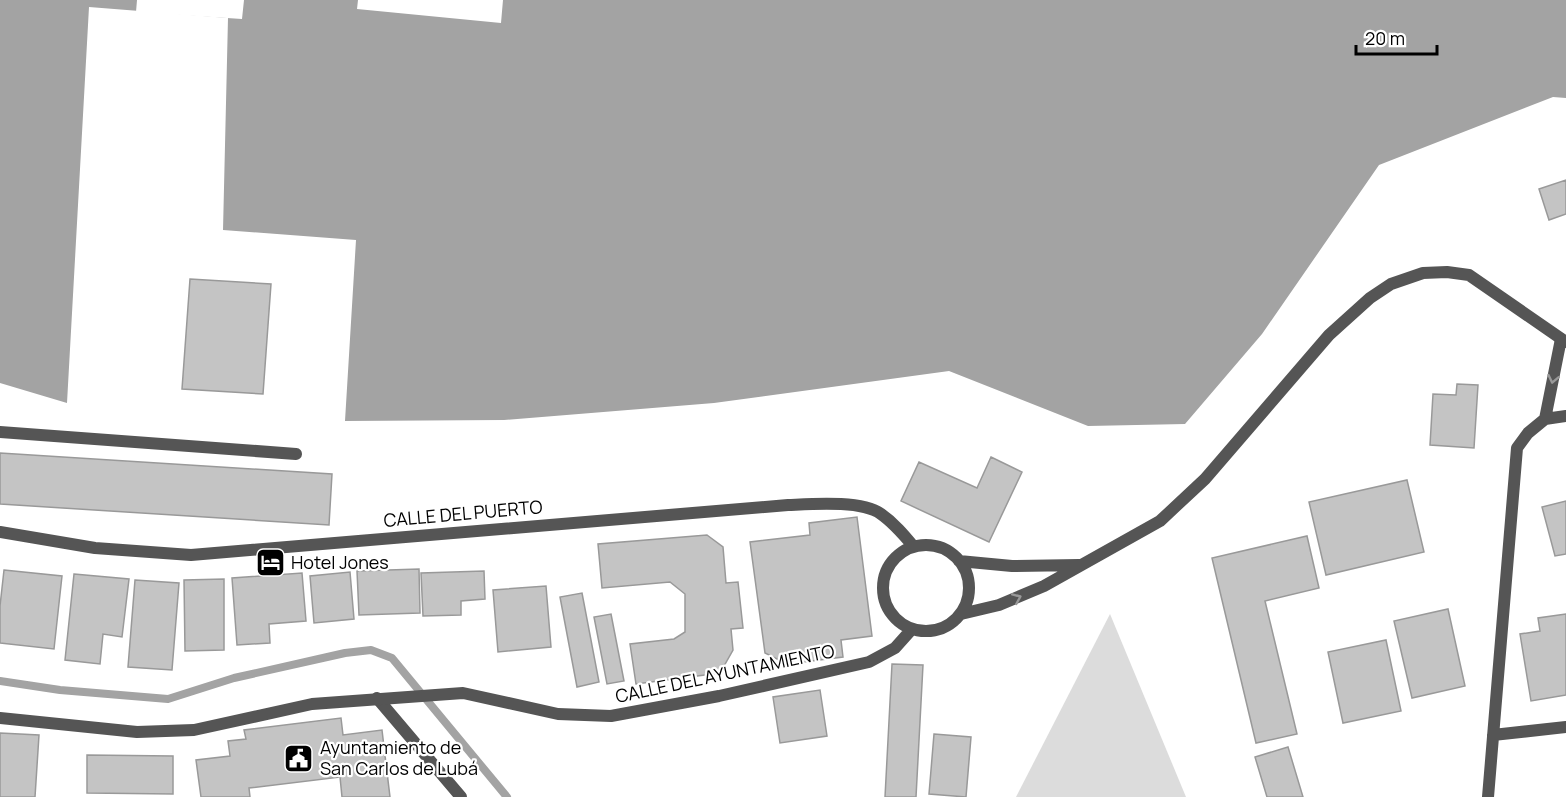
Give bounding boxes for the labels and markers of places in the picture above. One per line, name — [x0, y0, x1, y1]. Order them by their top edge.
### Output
hotel icon: Hotel Jones — [254, 547, 286, 579]
place label: Hotel Jones — [291, 550, 389, 574]
place label: Ayuntamiento de San Carlos de Lubá — [320, 735, 478, 780]
public building icon: Ayuntamiento de San Carlos de Lubá — [283, 742, 315, 774]

